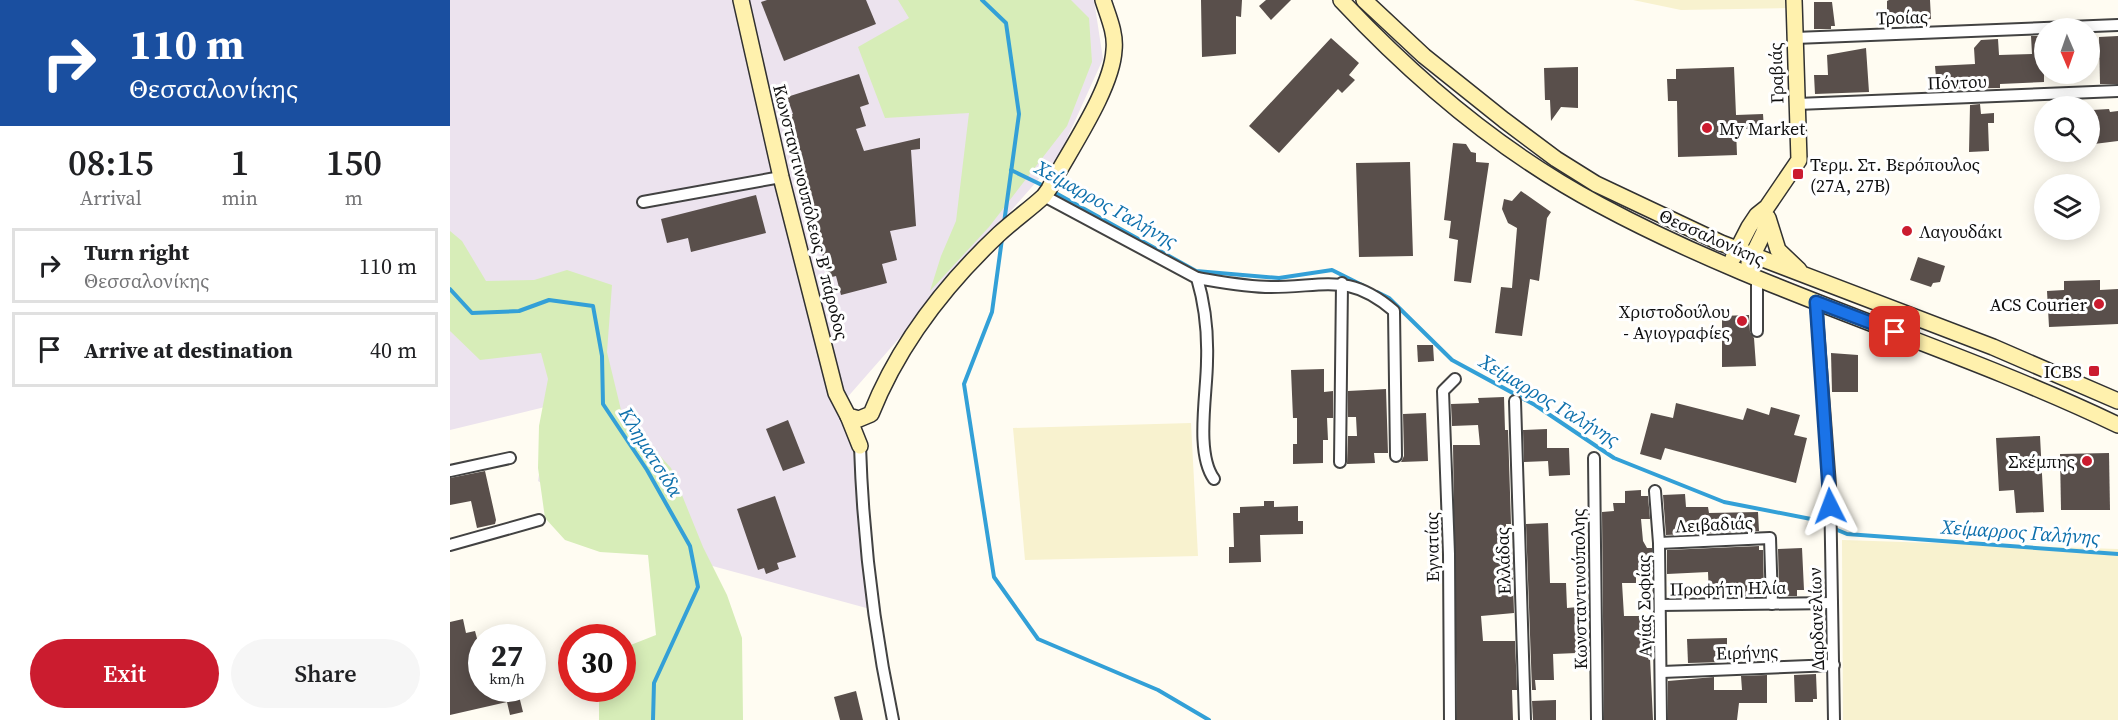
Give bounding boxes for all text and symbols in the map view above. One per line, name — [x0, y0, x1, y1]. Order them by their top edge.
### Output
street label: Τροίας — [1876, 4, 1928, 30]
text: 110 m — [129, 15, 244, 73]
north arrow — [2034, 18, 2100, 84]
map controls — [2034, 18, 2100, 240]
icon: right — [30, 24, 108, 102]
street label: Γραβιάς — [1762, 42, 1790, 104]
street label: Πόντου — [1927, 68, 1987, 96]
text: Θεσσαλονίκης — [129, 70, 298, 107]
street label: Κωνσταντινουπόλεως Β' πάροδος — [767, 82, 855, 342]
button: search — [2034, 96, 2100, 162]
place label: My Market — [1719, 116, 1805, 141]
marker: My Market — [1700, 121, 1714, 135]
text: 08:15 — [68, 138, 154, 187]
text: 1 — [230, 138, 249, 187]
text: 150 — [326, 138, 382, 187]
place label: Τερμ. Στ. Βερόπουλος (27Α, 27Β) — [1810, 152, 1980, 198]
water label: Χείμαρρος Γαλήνης — [1029, 153, 1183, 255]
marker: Τερμ. Στ. Βερόπουλος (27Α, 27Β) — [1791, 167, 1805, 181]
button: layers — [2034, 174, 2100, 240]
text: Arrival — [80, 184, 142, 212]
text: min — [222, 184, 258, 212]
text: m — [345, 184, 363, 212]
street label: Θεσσαλονίκης — [1655, 203, 1769, 271]
place label: Λαγουδάκι — [1919, 219, 2002, 244]
marker: Λαγουδάκι — [1900, 224, 1914, 238]
text: Turn right — [84, 237, 189, 267]
icon: right — [33, 249, 66, 282]
text: 110 m — [359, 251, 417, 281]
text: Θεσσαλονίκης — [84, 267, 209, 295]
place label: ACS Courier — [1990, 292, 2087, 317]
marker: ACS Courier — [2092, 297, 2106, 311]
place label: Χριστοδούλου - Αγιογραφίες — [1619, 299, 1730, 345]
pin — [1869, 306, 1920, 357]
marker: Χριστοδούλου - Αγιογραφίες — [1735, 314, 1749, 328]
icon: arrive — [1878, 315, 1911, 348]
icon: arrive — [33, 333, 66, 366]
text: Arrive at destination — [84, 335, 293, 365]
text: 40 m — [370, 335, 417, 365]
water label: Χείμαρρος Γαλήνης — [1473, 347, 1625, 454]
place label: ICBS — [2044, 359, 2082, 384]
marker: ICBS — [2087, 364, 2101, 378]
water label: Κληματσίδα — [612, 401, 690, 503]
place label: Σκέμπης — [2008, 449, 2075, 474]
marker: Σκέμπης — [2080, 454, 2094, 468]
position arrow — [1798, 474, 1862, 538]
street label: Κωνσταντινούπολης — [1565, 508, 1593, 670]
street label: Λειβαδιάς — [1674, 509, 1754, 539]
street label: Εγνατίας — [1419, 512, 1445, 582]
water label: Χείμαρρος Γαλήνης — [1939, 512, 2101, 552]
street label: Ελλάδας — [1489, 527, 1517, 595]
street label: Αγίας Σοφίας — [1631, 554, 1657, 658]
street label: Δαρδανελίων — [1802, 567, 1830, 671]
street label: Προφήτη Ηλία — [1669, 574, 1787, 602]
speed limit sign: 30 — [558, 624, 636, 702]
text: 27 — [491, 635, 523, 676]
street label: Ειρήνης — [1715, 638, 1779, 666]
button: Exit — [30, 639, 219, 708]
button: Share — [231, 639, 420, 708]
text: km/h — [489, 668, 525, 689]

